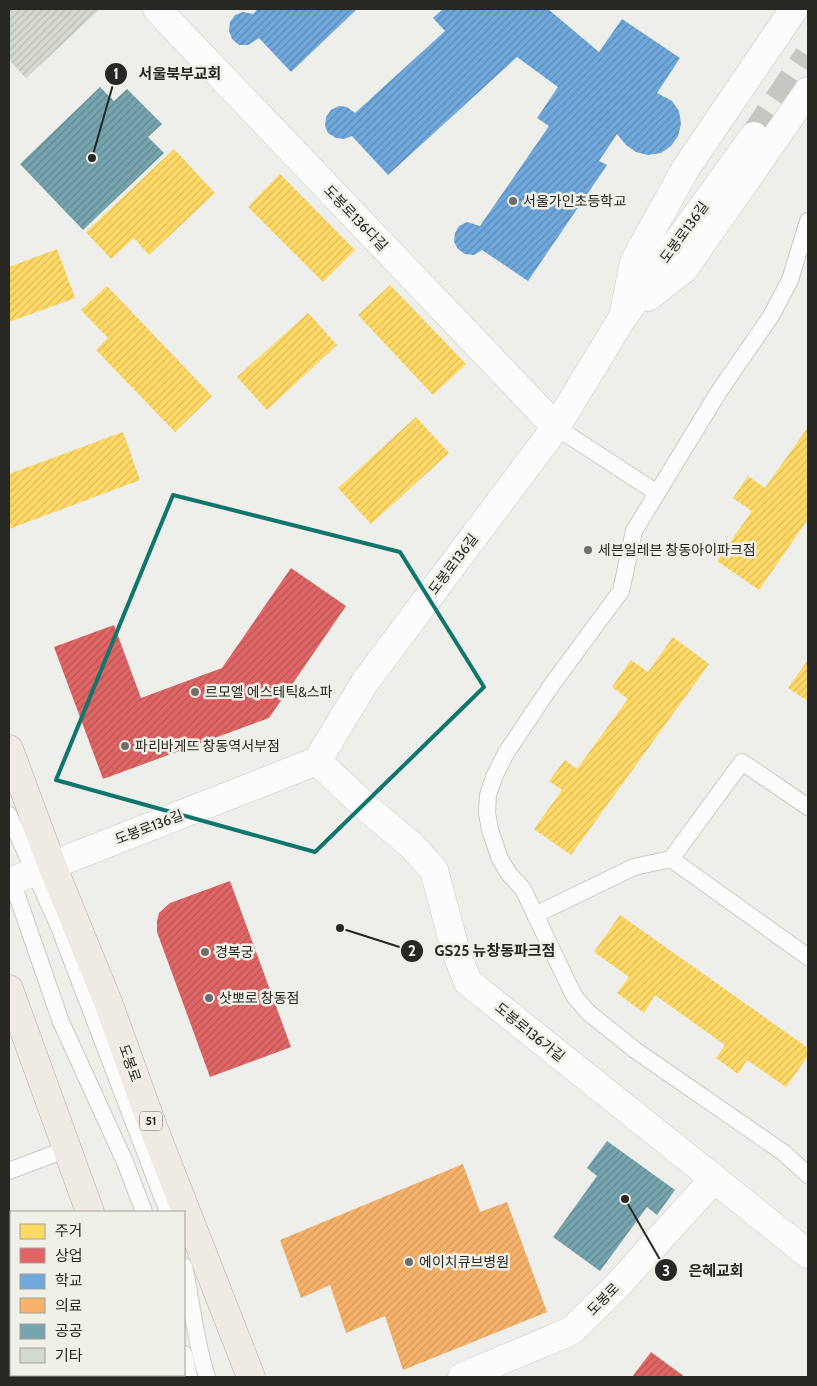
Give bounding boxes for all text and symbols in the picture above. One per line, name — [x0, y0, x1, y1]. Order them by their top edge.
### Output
callout: 서울북부교회 — [104, 59, 232, 89]
text: 1 — [113, 65, 119, 83]
text: 서울북부교회 — [139, 65, 221, 83]
street label: 도봉로136다길 — [320, 181, 392, 255]
place label: 서울가인초등학교 — [523, 192, 626, 210]
marker: 서울가인초등학교 — [507, 195, 519, 207]
street label: 도봉로136길 — [656, 198, 712, 266]
street label: 도봉로136길 — [424, 530, 482, 598]
place label: 세븐일레븐 창동아이파크점 — [598, 541, 756, 559]
marker: 세븐일레븐 창동아이파크점 — [582, 544, 594, 556]
place label: 르모엘 에스테틱&스파 — [205, 683, 333, 701]
marker: 르모엘 에스테틱&스파 — [189, 686, 201, 698]
place label: 파리바게뜨 창동역서부점 — [135, 737, 280, 755]
marker: 파리바게뜨 창동역서부점 — [119, 740, 131, 752]
street label: 도봉로136길 — [112, 806, 186, 848]
callout: GS25 뉴창동파크점 — [400, 936, 566, 966]
text: 2 — [408, 942, 416, 960]
text: GS25 뉴창동파크점 — [435, 942, 555, 960]
place label: 경복궁 — [215, 943, 254, 961]
marker: 경복궁 — [199, 946, 211, 958]
place label: 삿뽀로 창동점 — [219, 989, 299, 1007]
marker: 삿뽀로 창동점 — [203, 992, 215, 1004]
street label: 도봉로136가길 — [492, 998, 568, 1066]
street label: 도봉로 — [115, 1042, 145, 1084]
road number: 51 — [140, 1112, 162, 1130]
legend — [10, 1211, 185, 1376]
text: 주거 — [55, 1222, 83, 1240]
text: 상업 — [55, 1247, 83, 1265]
place label: 에이치큐브병원 — [419, 1253, 509, 1271]
callout: 은혜교회 — [654, 1255, 754, 1285]
marker: 에이치큐브병원 — [403, 1256, 415, 1268]
text: 3 — [662, 1262, 670, 1280]
text: 은혜교회 — [688, 1262, 744, 1280]
text: 학교 — [55, 1272, 83, 1290]
street label: 도봉로 — [583, 1279, 623, 1319]
text: 의료 — [55, 1297, 83, 1315]
text: 공공 — [55, 1322, 83, 1340]
text: 기타 — [55, 1347, 83, 1365]

